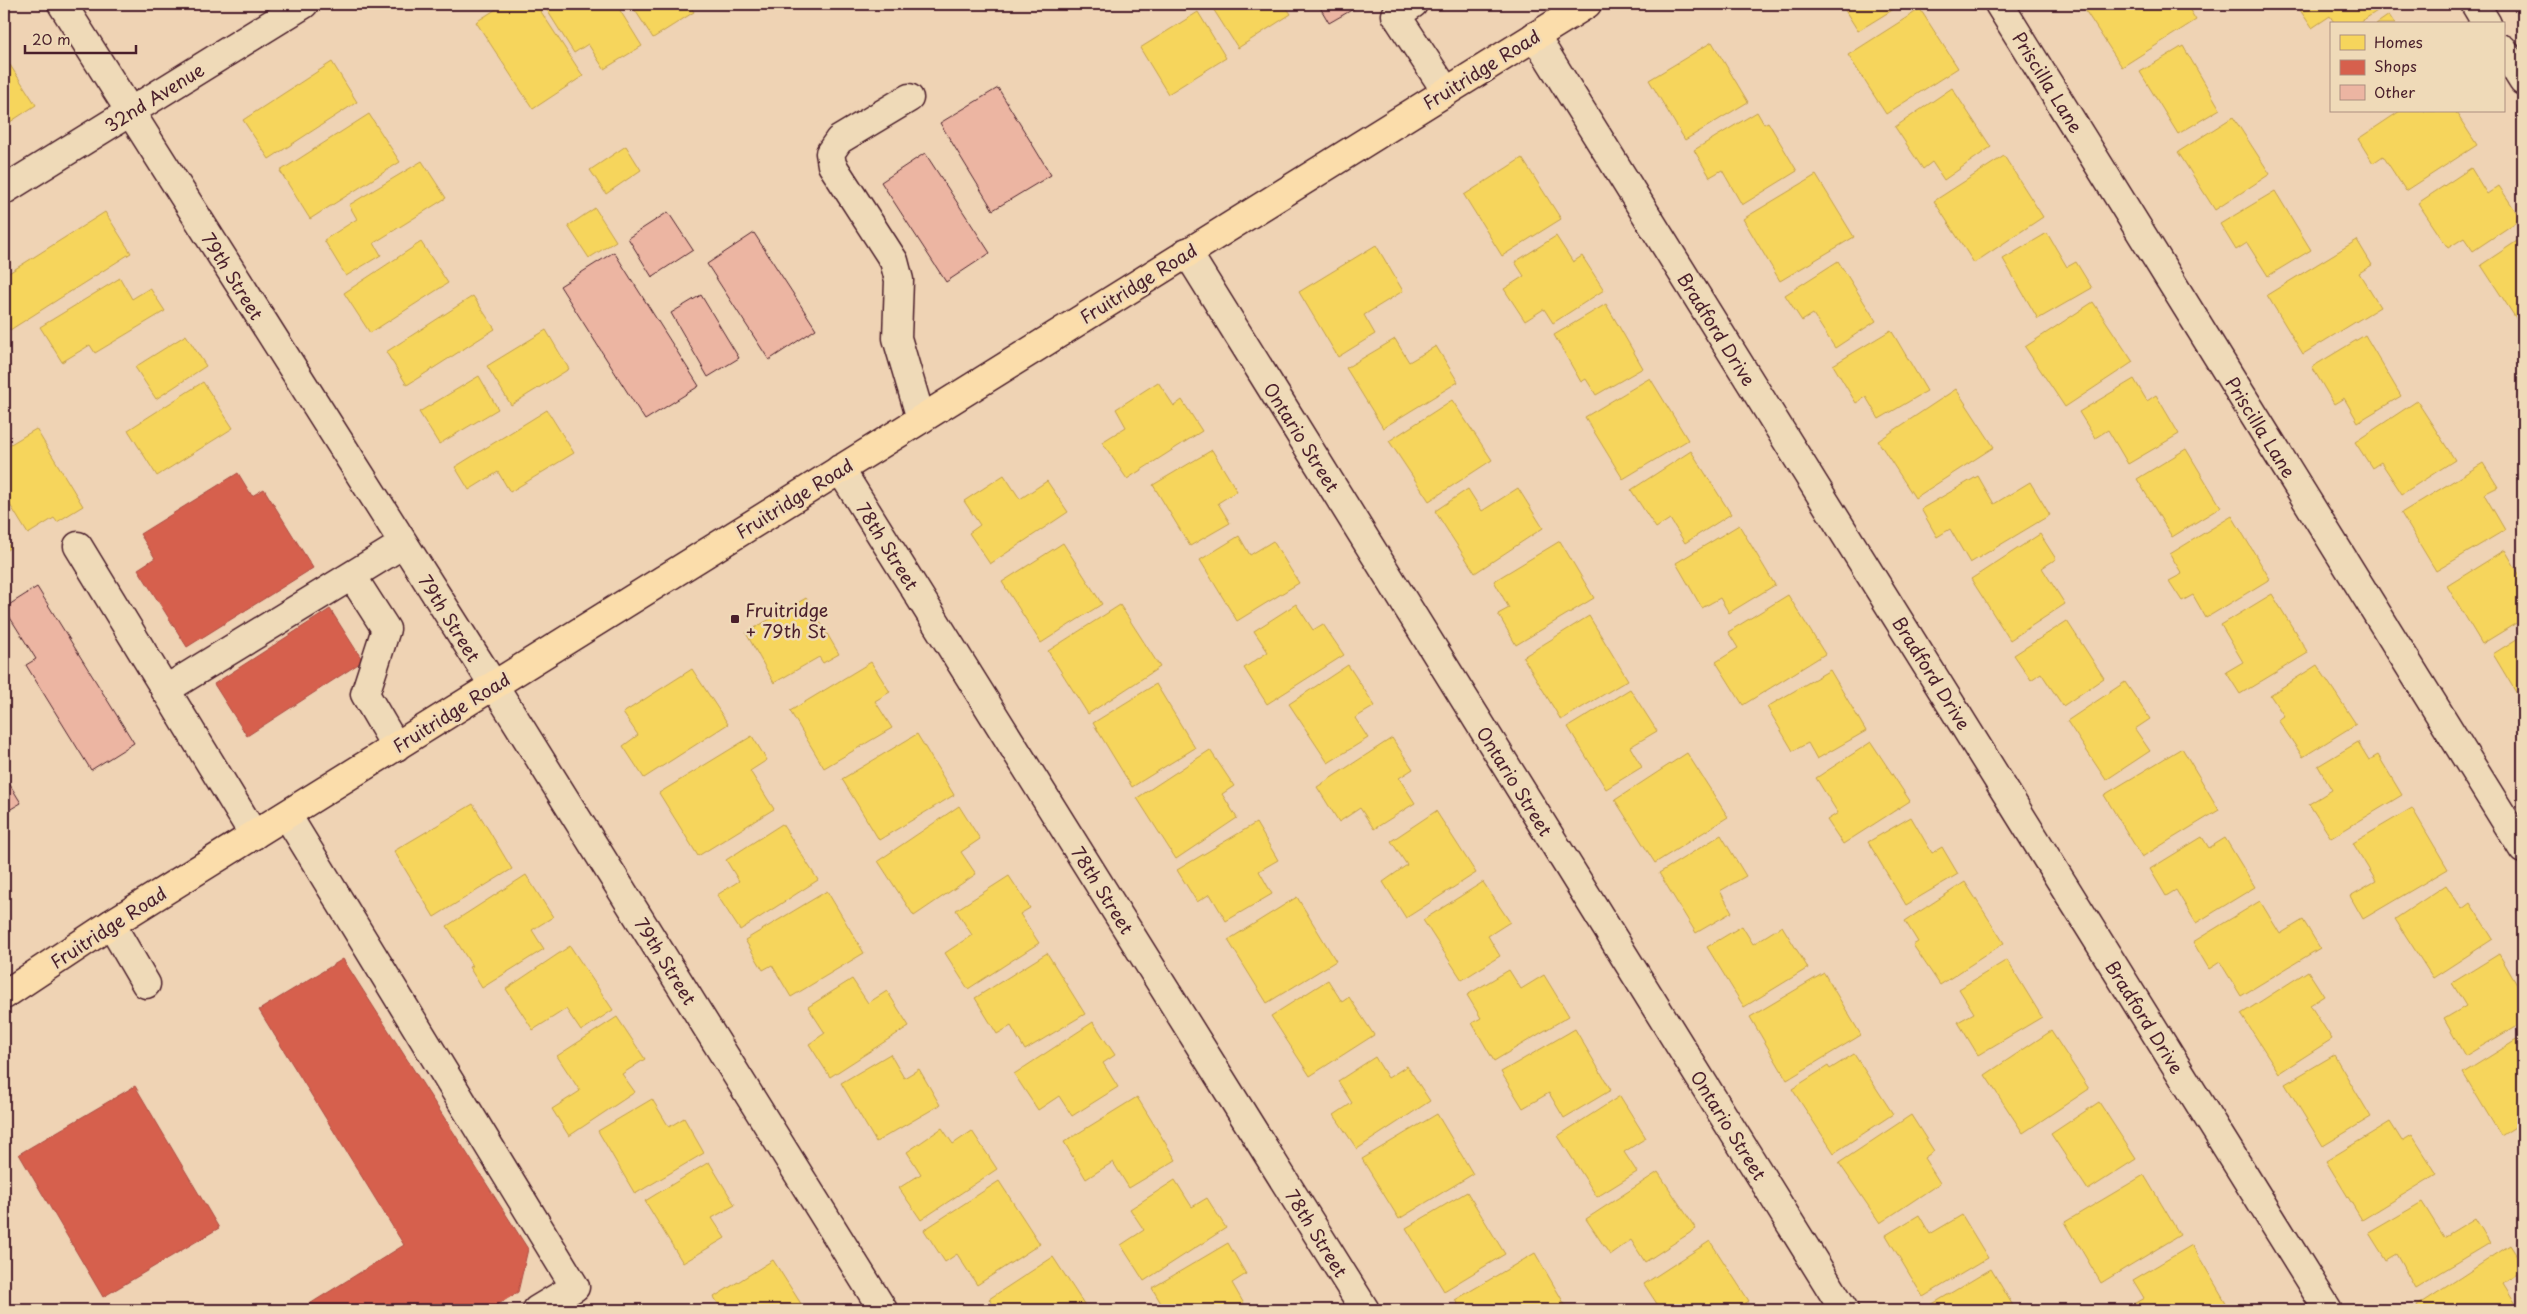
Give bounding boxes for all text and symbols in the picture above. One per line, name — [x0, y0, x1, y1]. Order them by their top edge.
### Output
scale bar — [25, 22, 136, 54]
street label: Fruitridge Road — [1417, 22, 1545, 116]
legend — [2330, 22, 2504, 112]
street label: Priscilla Lane — [2006, 26, 2090, 138]
text: 20 m — [32, 27, 71, 50]
text: Homes — [2374, 30, 2423, 53]
text: Shops — [2374, 54, 2417, 77]
street label: 32nd Avenue — [99, 56, 209, 138]
text: Other — [2374, 80, 2415, 103]
street label: 79th Street — [195, 227, 271, 325]
street label: Fruitridge Road — [1074, 236, 1202, 330]
street label: Bradford Drive — [1671, 267, 1763, 391]
street label: Priscilla Lane — [2219, 371, 2303, 483]
street label: Ontario Street — [1257, 377, 1347, 497]
street label: Fruitridge Road — [730, 451, 858, 545]
street label: 78th Street — [850, 497, 926, 595]
street label: 79th Street — [412, 569, 488, 667]
place label: Fruitridge + 79th St — [745, 596, 828, 644]
street label: Bradford Drive — [1886, 611, 1978, 735]
marker: Fruitridge + 79th St — [729, 613, 741, 625]
street label: Fruitridge Road — [387, 665, 515, 759]
street label: Ontario Street — [1470, 721, 1560, 841]
street label: 78th Street — [1065, 841, 1141, 939]
street label: Fruitridge Road — [45, 879, 171, 975]
street label: 79th Street — [628, 912, 704, 1010]
street label: Bradford Drive — [2099, 955, 2191, 1079]
street label: Ontario Street — [1684, 1065, 1774, 1185]
street label: 78th Street — [1279, 1184, 1355, 1282]

